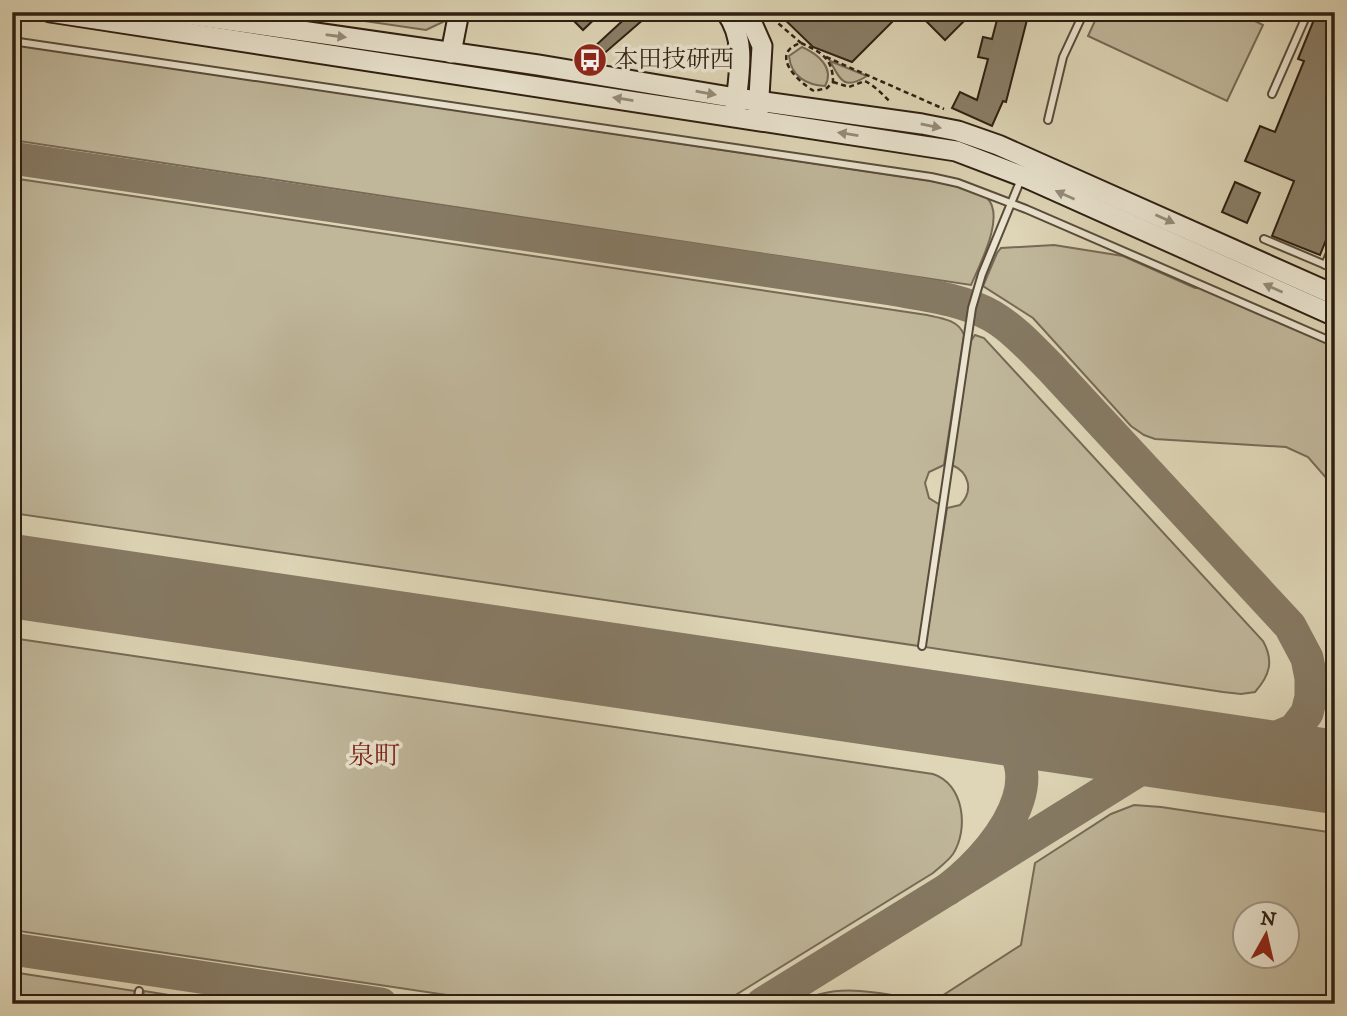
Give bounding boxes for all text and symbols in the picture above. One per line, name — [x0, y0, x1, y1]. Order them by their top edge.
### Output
one-way arrow — [325, 31, 347, 42]
bus stop icon: 本田技研西 — [571, 41, 609, 79]
place label: 本田技研西 — [614, 45, 734, 75]
one-way arrow — [695, 88, 717, 99]
one-way arrow — [612, 93, 634, 104]
one-way arrow — [920, 121, 942, 132]
one-way arrow — [836, 128, 858, 139]
one-way arrow — [1055, 189, 1075, 201]
one-way arrow — [1154, 214, 1175, 225]
one-way arrow — [1262, 282, 1283, 293]
district label: 泉町 — [348, 740, 400, 773]
north arrow — [1232, 900, 1302, 970]
text: N — [1259, 907, 1278, 932]

